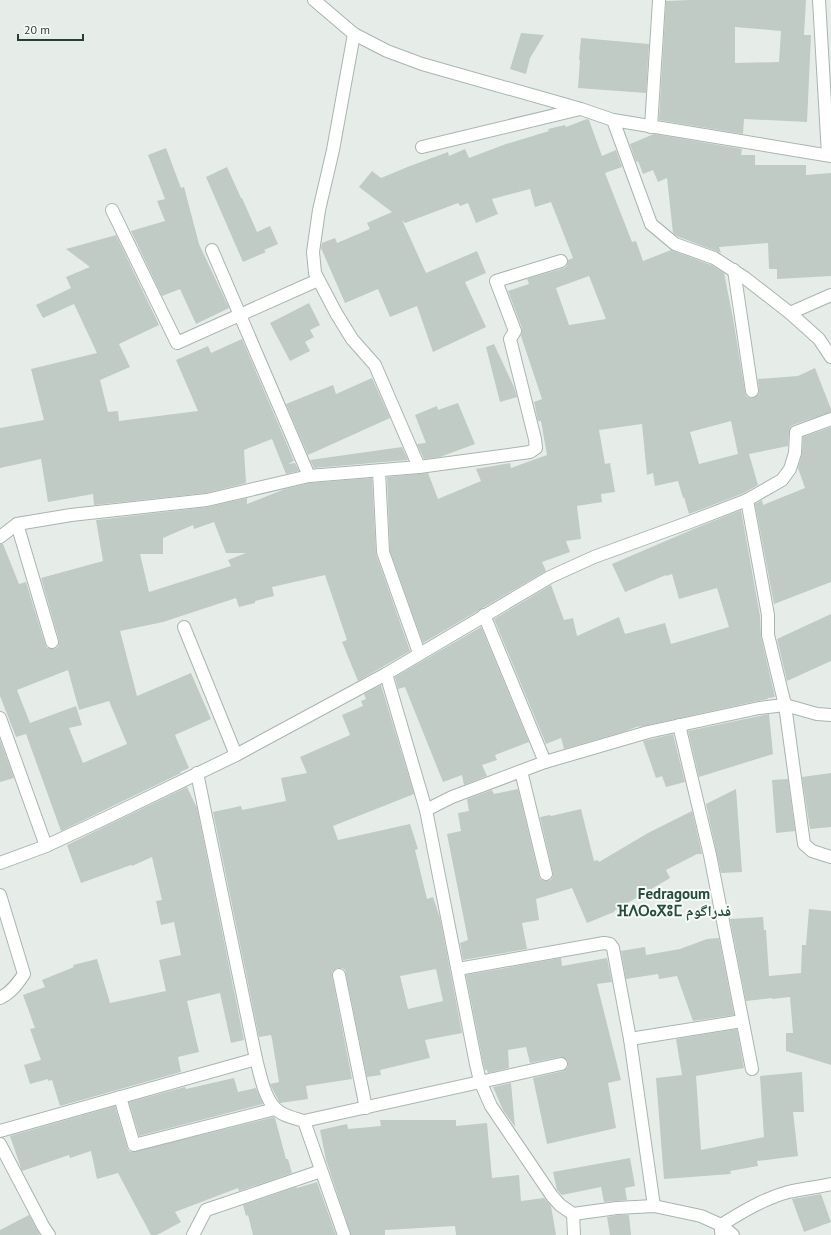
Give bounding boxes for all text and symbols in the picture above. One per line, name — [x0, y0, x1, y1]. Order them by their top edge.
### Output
scale bar — [18, 16, 83, 42]
text: 20 m — [24, 22, 50, 37]
district label: Fedragoum ⴼⴷⵔⴰⴳⵓⵎ فدراگوم — [617, 884, 731, 921]

